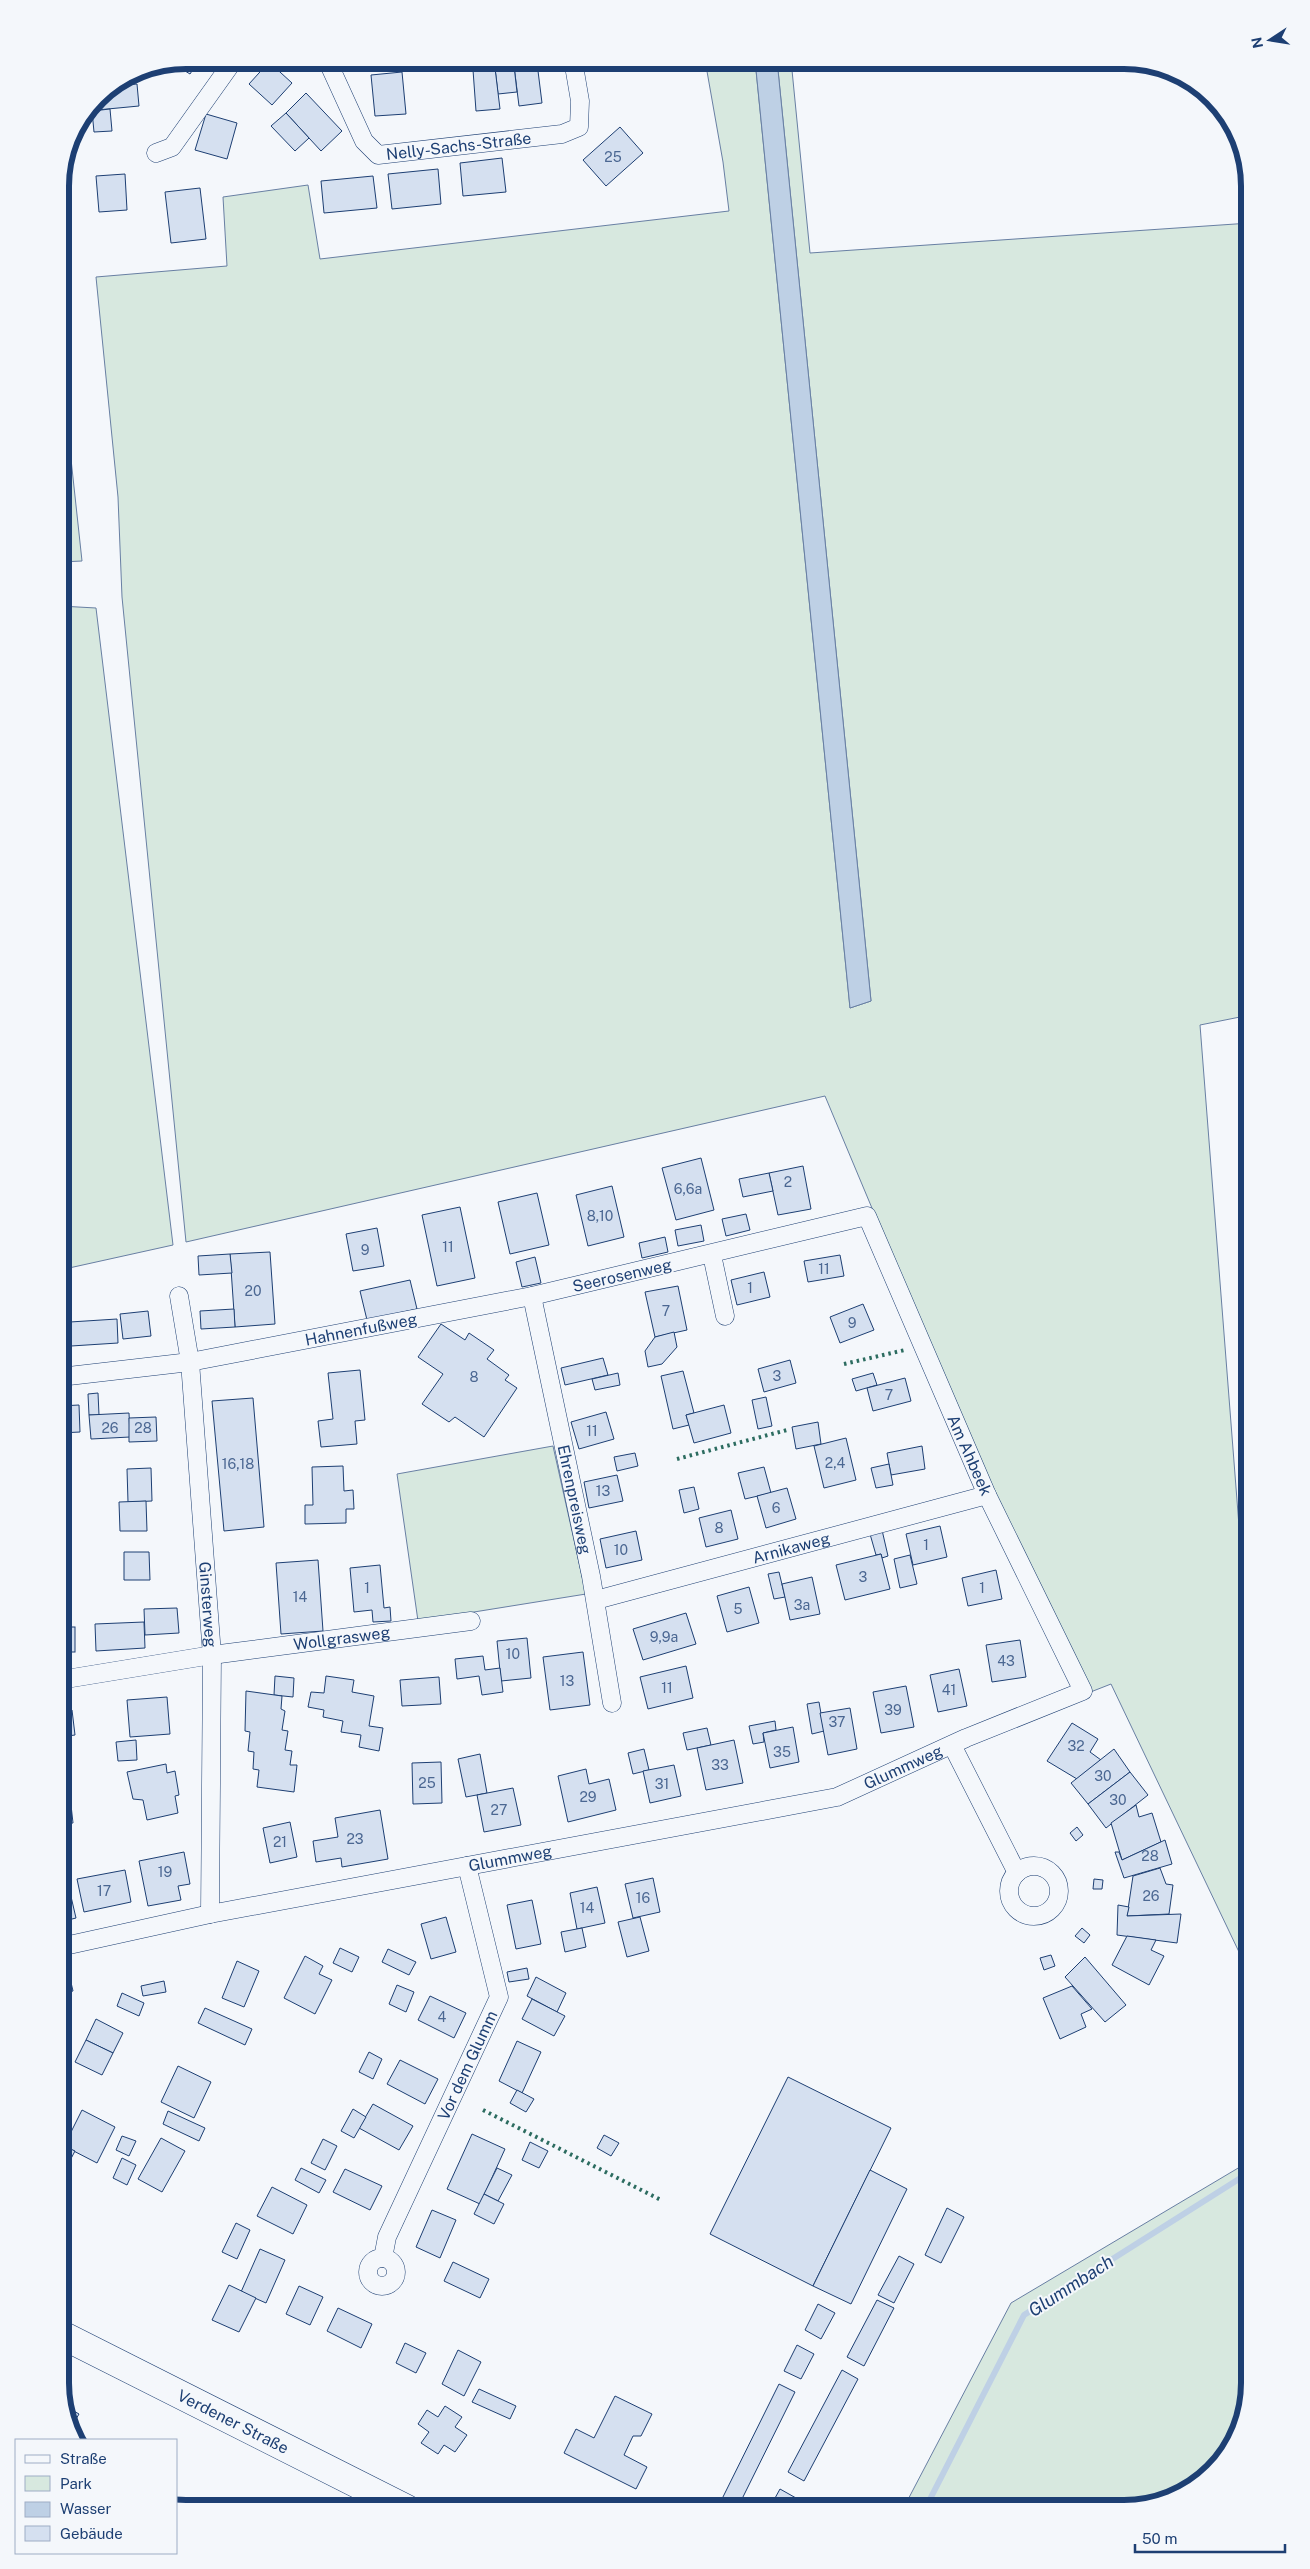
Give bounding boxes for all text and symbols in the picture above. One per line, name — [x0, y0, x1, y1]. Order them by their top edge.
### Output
north arrow — [1245, 15, 1295, 65]
text: N — [1248, 36, 1266, 50]
street label: Nelly-Sachs-Straße — [385, 129, 532, 164]
house number: 25 — [604, 149, 622, 165]
house number: 2 — [784, 1174, 792, 1190]
house number: 6,6a — [674, 1181, 702, 1197]
house number: 8,10 — [587, 1208, 613, 1224]
house number: 11 — [442, 1239, 454, 1255]
house number: 9 — [361, 1242, 370, 1258]
street label: Seerosenweg — [571, 1255, 674, 1296]
house number: 11 — [818, 1261, 830, 1277]
house number: 1 — [747, 1280, 753, 1296]
house number: 20 — [245, 1283, 261, 1299]
house number: 7 — [662, 1303, 670, 1319]
street label: Hahnenfußweg — [303, 1309, 419, 1350]
house number: 9 — [848, 1315, 857, 1331]
house number: 3 — [773, 1368, 782, 1384]
house number: 8 — [469, 1369, 479, 1385]
house number: 7 — [885, 1387, 893, 1403]
street label: Am Ahbeek — [943, 1412, 996, 1499]
house number: 26 — [101, 1420, 119, 1436]
house number: 28 — [134, 1420, 152, 1436]
house number: 11 — [586, 1423, 598, 1439]
street label: Ehrenpreisweg — [554, 1443, 595, 1556]
house number: 2,4 — [825, 1455, 845, 1471]
house number: 16,18 — [222, 1456, 254, 1472]
house number: 13 — [596, 1483, 610, 1499]
house number: 6 — [772, 1500, 781, 1516]
house number: 8 — [714, 1520, 724, 1536]
street label: Arnikaweg — [750, 1529, 832, 1568]
house number: 1 — [923, 1537, 929, 1553]
house number: 10 — [614, 1542, 628, 1558]
street label: Ginsterweg — [195, 1561, 220, 1648]
house number: 3 — [859, 1569, 868, 1585]
house number: 1 — [364, 1580, 370, 1596]
house number: 1 — [979, 1580, 985, 1596]
house number: 14 — [293, 1589, 307, 1605]
house number: 3a — [794, 1597, 810, 1613]
house number: 5 — [734, 1601, 743, 1617]
street label: Wollgrasweg — [292, 1623, 391, 1654]
house number: 9,9a — [650, 1629, 678, 1645]
house number: 10 — [506, 1646, 520, 1662]
house number: 43 — [997, 1653, 1015, 1669]
house number: 13 — [560, 1673, 574, 1689]
house number: 11 — [661, 1680, 673, 1696]
house number: 41 — [942, 1682, 956, 1698]
house number: 39 — [884, 1702, 902, 1718]
house number: 37 — [829, 1714, 845, 1730]
house number: 32 — [1067, 1738, 1085, 1754]
street label: Glummweg — [861, 1741, 946, 1793]
house number: 35 — [773, 1744, 791, 1760]
house number: 33 — [711, 1757, 729, 1773]
house number: 30 — [1094, 1768, 1112, 1784]
house number: 25 — [418, 1775, 436, 1791]
house number: 31 — [655, 1776, 669, 1792]
house number: 29 — [579, 1789, 597, 1805]
house number: 30 — [1109, 1792, 1127, 1808]
house number: 27 — [491, 1802, 507, 1818]
house number: 23 — [346, 1831, 364, 1847]
house number: 21 — [273, 1834, 287, 1850]
street label: Glummweg — [467, 1841, 554, 1876]
house number: 28 — [1141, 1848, 1159, 1864]
house number: 19 — [158, 1864, 172, 1880]
house number: 17 — [97, 1883, 111, 1899]
house number: 26 — [1142, 1888, 1160, 1904]
house number: 16 — [636, 1890, 650, 1906]
house number: 14 — [580, 1900, 594, 1916]
street label: Vor dem Glumm — [434, 2008, 501, 2123]
house number: 4 — [438, 2009, 447, 2025]
water label: Glummbach — [1024, 2250, 1117, 2321]
street label: Verdener Straße — [174, 2386, 292, 2458]
legend — [15, 2439, 178, 2554]
text: Straße — [60, 2450, 107, 2467]
text: Park — [60, 2475, 92, 2492]
text: Wasser — [60, 2500, 112, 2517]
scale bar — [1135, 2522, 1285, 2554]
text: Gebäude — [60, 2525, 123, 2542]
text: 50 m — [1142, 2530, 1177, 2547]

